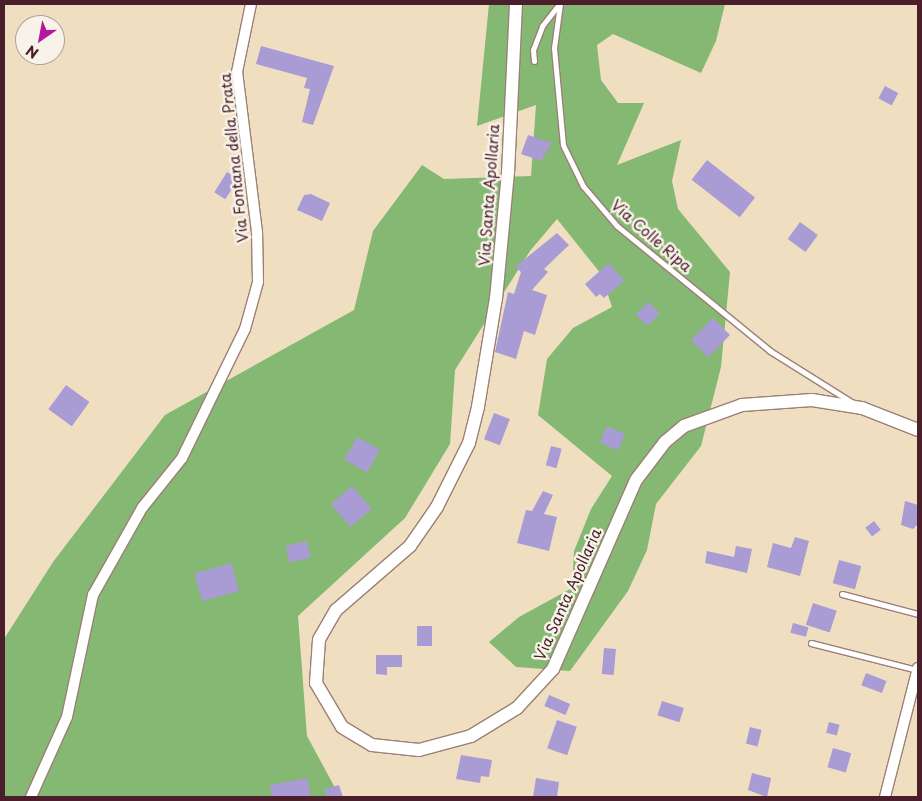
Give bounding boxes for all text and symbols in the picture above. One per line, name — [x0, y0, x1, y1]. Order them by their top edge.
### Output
north arrow — [15, 15, 65, 65]
text: N — [22, 40, 42, 64]
street label: Via Fontana della Prata — [215, 72, 251, 244]
street label: Via Santa Apollaria — [474, 124, 502, 266]
street label: Via Colle Ripa — [608, 195, 696, 275]
street label: Via Santa Apollaria — [530, 525, 604, 663]

